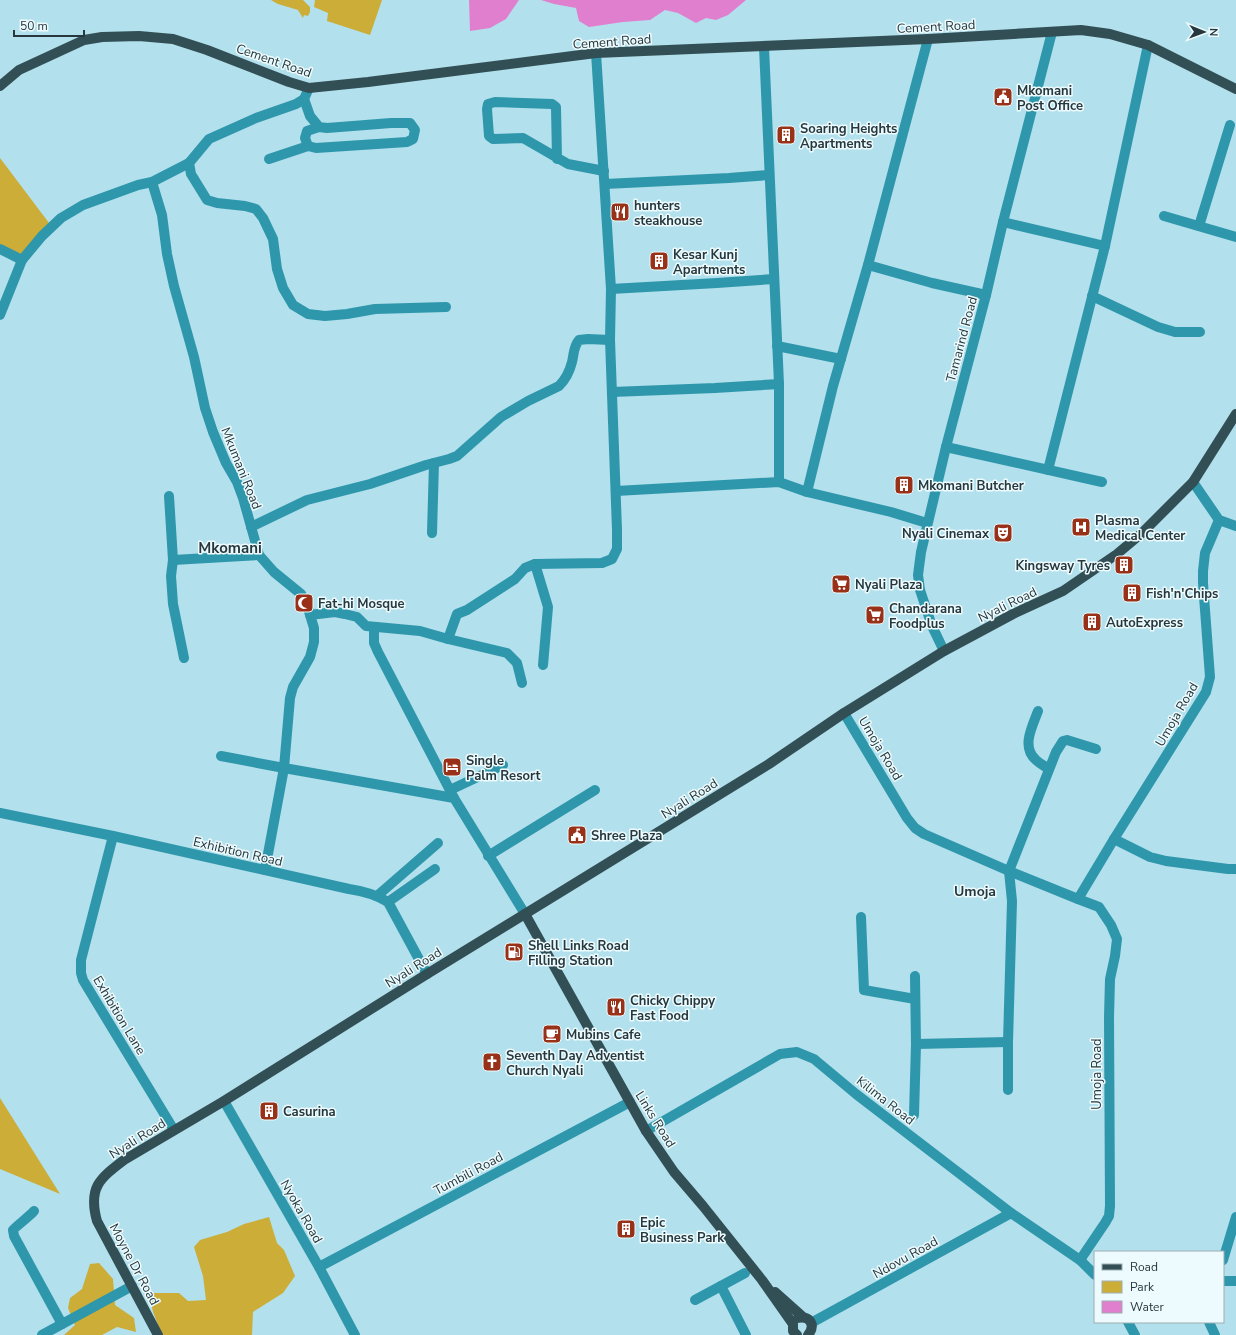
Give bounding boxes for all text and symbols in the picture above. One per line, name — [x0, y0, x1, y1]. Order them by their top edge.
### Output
scale bar — [14, 12, 84, 38]
north arrow — [1184, 12, 1224, 52]
street label: Cement Road — [896, 16, 976, 38]
text: 50 m — [20, 18, 48, 34]
text: N — [1206, 28, 1221, 36]
street label: Cement Road — [572, 30, 652, 54]
street label: Cement Road — [233, 40, 314, 82]
place label: Mkomani Post Office — [1017, 82, 1083, 115]
public building icon: Mkomani Post Office — [992, 86, 1014, 108]
place label: Soaring Heights Apartments — [800, 120, 897, 153]
building icon: Soaring Heights Apartments — [775, 124, 797, 146]
place label: hunters steakhouse — [634, 197, 702, 230]
restaurant icon: hunters steakhouse — [609, 201, 631, 223]
place label: Kesar Kunj Apartments — [673, 246, 745, 279]
building icon: Kesar Kunj Apartments — [648, 250, 670, 272]
street label: Tamarind Road — [942, 294, 982, 384]
street label: Mkumani Road — [216, 425, 266, 512]
building icon: Mkomani Butcher — [893, 474, 915, 496]
place label: Mkomani Butcher — [918, 477, 1025, 495]
place label: Plasma Medical Center — [1095, 512, 1186, 545]
hospital icon: Plasma Medical Center — [1070, 516, 1092, 538]
theatre icon: Nyali Cinemax — [992, 522, 1014, 544]
place label: Nyali Cinemax — [902, 525, 990, 543]
district label: Mkomani — [198, 538, 262, 558]
building icon: Kingsway Tyres — [1113, 554, 1135, 576]
place label: Kingsway Tyres — [1016, 557, 1110, 575]
supermarket icon: Nyali Plaza — [830, 573, 852, 595]
place label: Nyali Plaza — [855, 576, 922, 594]
building icon: Fish'n'Chips — [1121, 582, 1143, 604]
street label: Nyali Road — [975, 583, 1040, 627]
place label: Fish'n'Chips — [1146, 585, 1218, 603]
mosque icon: Fat-hi Mosque — [293, 592, 315, 614]
place label: Fat-hi Mosque — [318, 595, 405, 613]
place label: Chandarana Foodplus — [889, 600, 962, 633]
supermarket icon: Chandarana Foodplus — [864, 604, 886, 626]
building icon: AutoExpress — [1081, 611, 1103, 633]
place label: AutoExpress — [1106, 614, 1183, 632]
street label: Umoja Road — [1151, 679, 1203, 750]
street label: Umoja Road — [854, 713, 906, 784]
place label: Single Palm Resort — [466, 752, 541, 785]
hotel icon: Single Palm Resort — [441, 756, 463, 778]
street label: Nyali Road — [658, 774, 721, 823]
public building icon: Shree Plaza — [566, 824, 588, 846]
place label: Shree Plaza — [591, 827, 662, 845]
street label: Exhibition Road — [191, 833, 284, 871]
district label: Umoja — [954, 882, 996, 901]
place label: Shell Links Road Filling Station — [528, 937, 629, 970]
fuel station icon: Shell Links Road Filling Station — [503, 941, 525, 963]
street label: Nyali Road — [382, 943, 445, 992]
street label: Exhibition Lane — [88, 973, 150, 1058]
place label: Chicky Chippy Fast Food — [630, 992, 715, 1025]
restaurant icon: Chicky Chippy Fast Food — [605, 996, 627, 1018]
cafe icon: Mubins Cafe — [541, 1023, 563, 1045]
place label: Mubins Cafe — [566, 1026, 641, 1044]
street label: Umoja Road — [1088, 1038, 1106, 1110]
place label: Seventh Day Adventist Church Nyali — [506, 1047, 645, 1080]
church icon: Seventh Day Adventist Church Nyali — [481, 1051, 503, 1073]
street label: Kilima Road — [852, 1072, 918, 1129]
street label: Links Road — [631, 1088, 680, 1151]
building icon: Casurina — [258, 1100, 280, 1122]
place label: Casurina — [283, 1103, 336, 1121]
street label: Nyali Road — [106, 1114, 169, 1163]
street label: Tumbili Road — [431, 1148, 506, 1200]
street label: Nyoka Road — [276, 1177, 327, 1246]
place label: Epic Business Park — [640, 1214, 725, 1247]
building icon: Epic Business Park — [615, 1218, 637, 1240]
street label: Moyne Dr Road — [105, 1220, 163, 1309]
street label: Ndovu Road — [870, 1233, 941, 1283]
legend — [1094, 1251, 1224, 1323]
text: Road — [1130, 1259, 1158, 1275]
text: Park — [1130, 1279, 1155, 1295]
text: Water — [1130, 1299, 1164, 1315]

